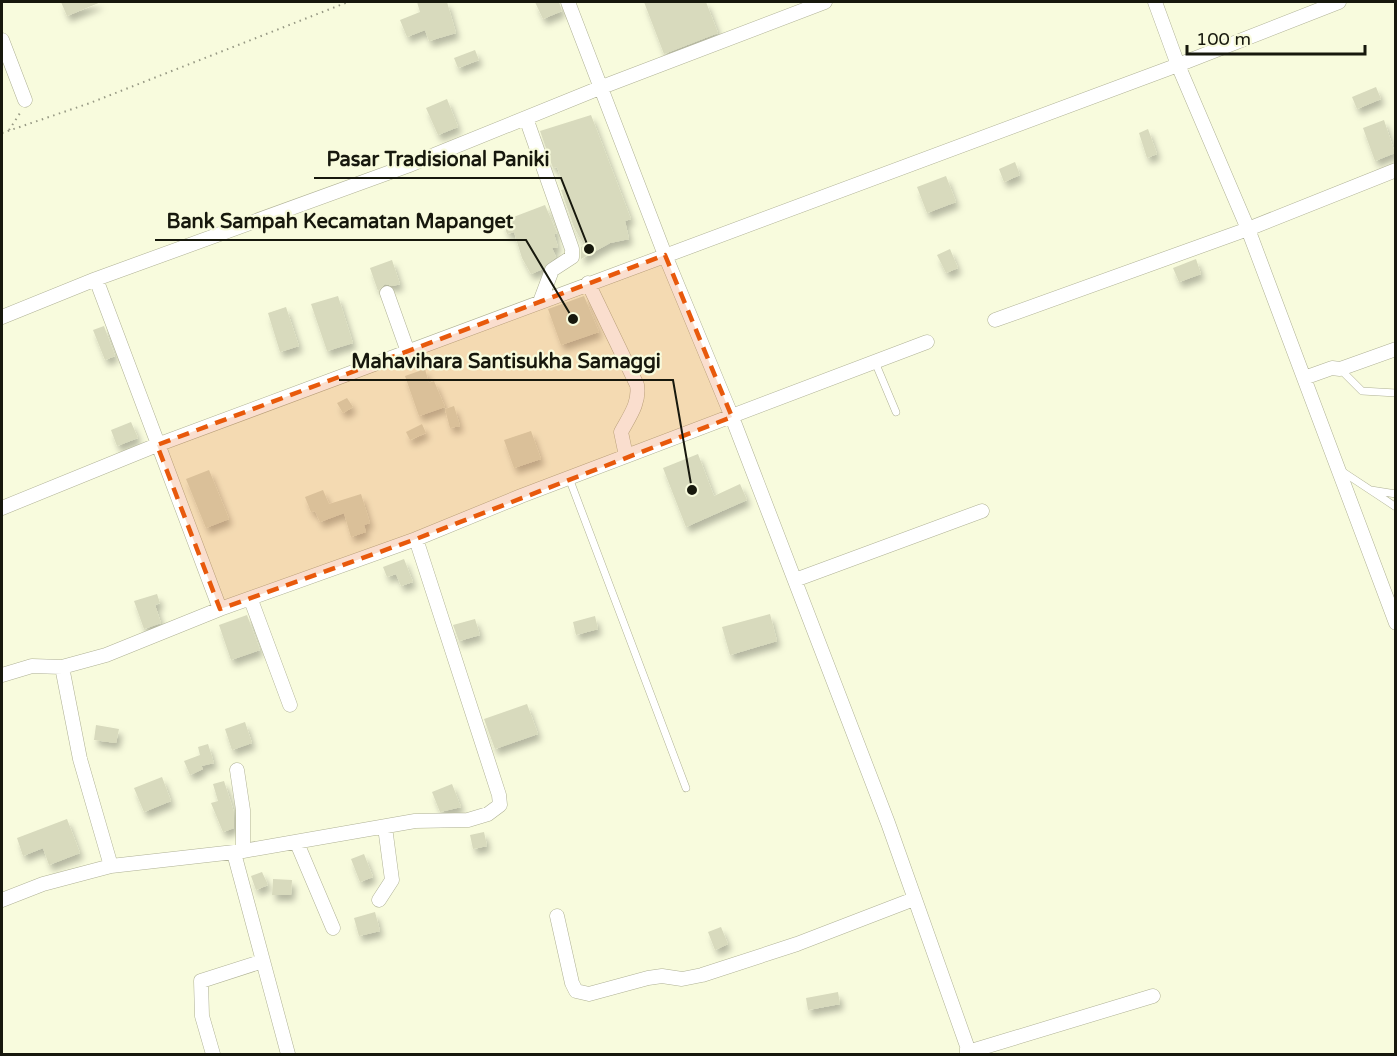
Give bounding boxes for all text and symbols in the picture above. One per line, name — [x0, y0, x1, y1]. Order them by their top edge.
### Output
scale bar — [1187, 18, 1366, 56]
text: 100 m — [1196, 28, 1251, 50]
callout: Pasar Tradisional Paniki — [314, 140, 561, 178]
text: Pasar Tradisional Paniki — [327, 148, 549, 172]
callout: Bank Sampah Kecamatan Mapanget — [155, 202, 526, 240]
text: Bank Sampah Kecamatan Mapanget — [167, 210, 514, 234]
callout: Mahavihara Santisukha Samaggi — [339, 342, 673, 380]
text: Mahavihara Santisukha Samaggi — [351, 350, 661, 374]

